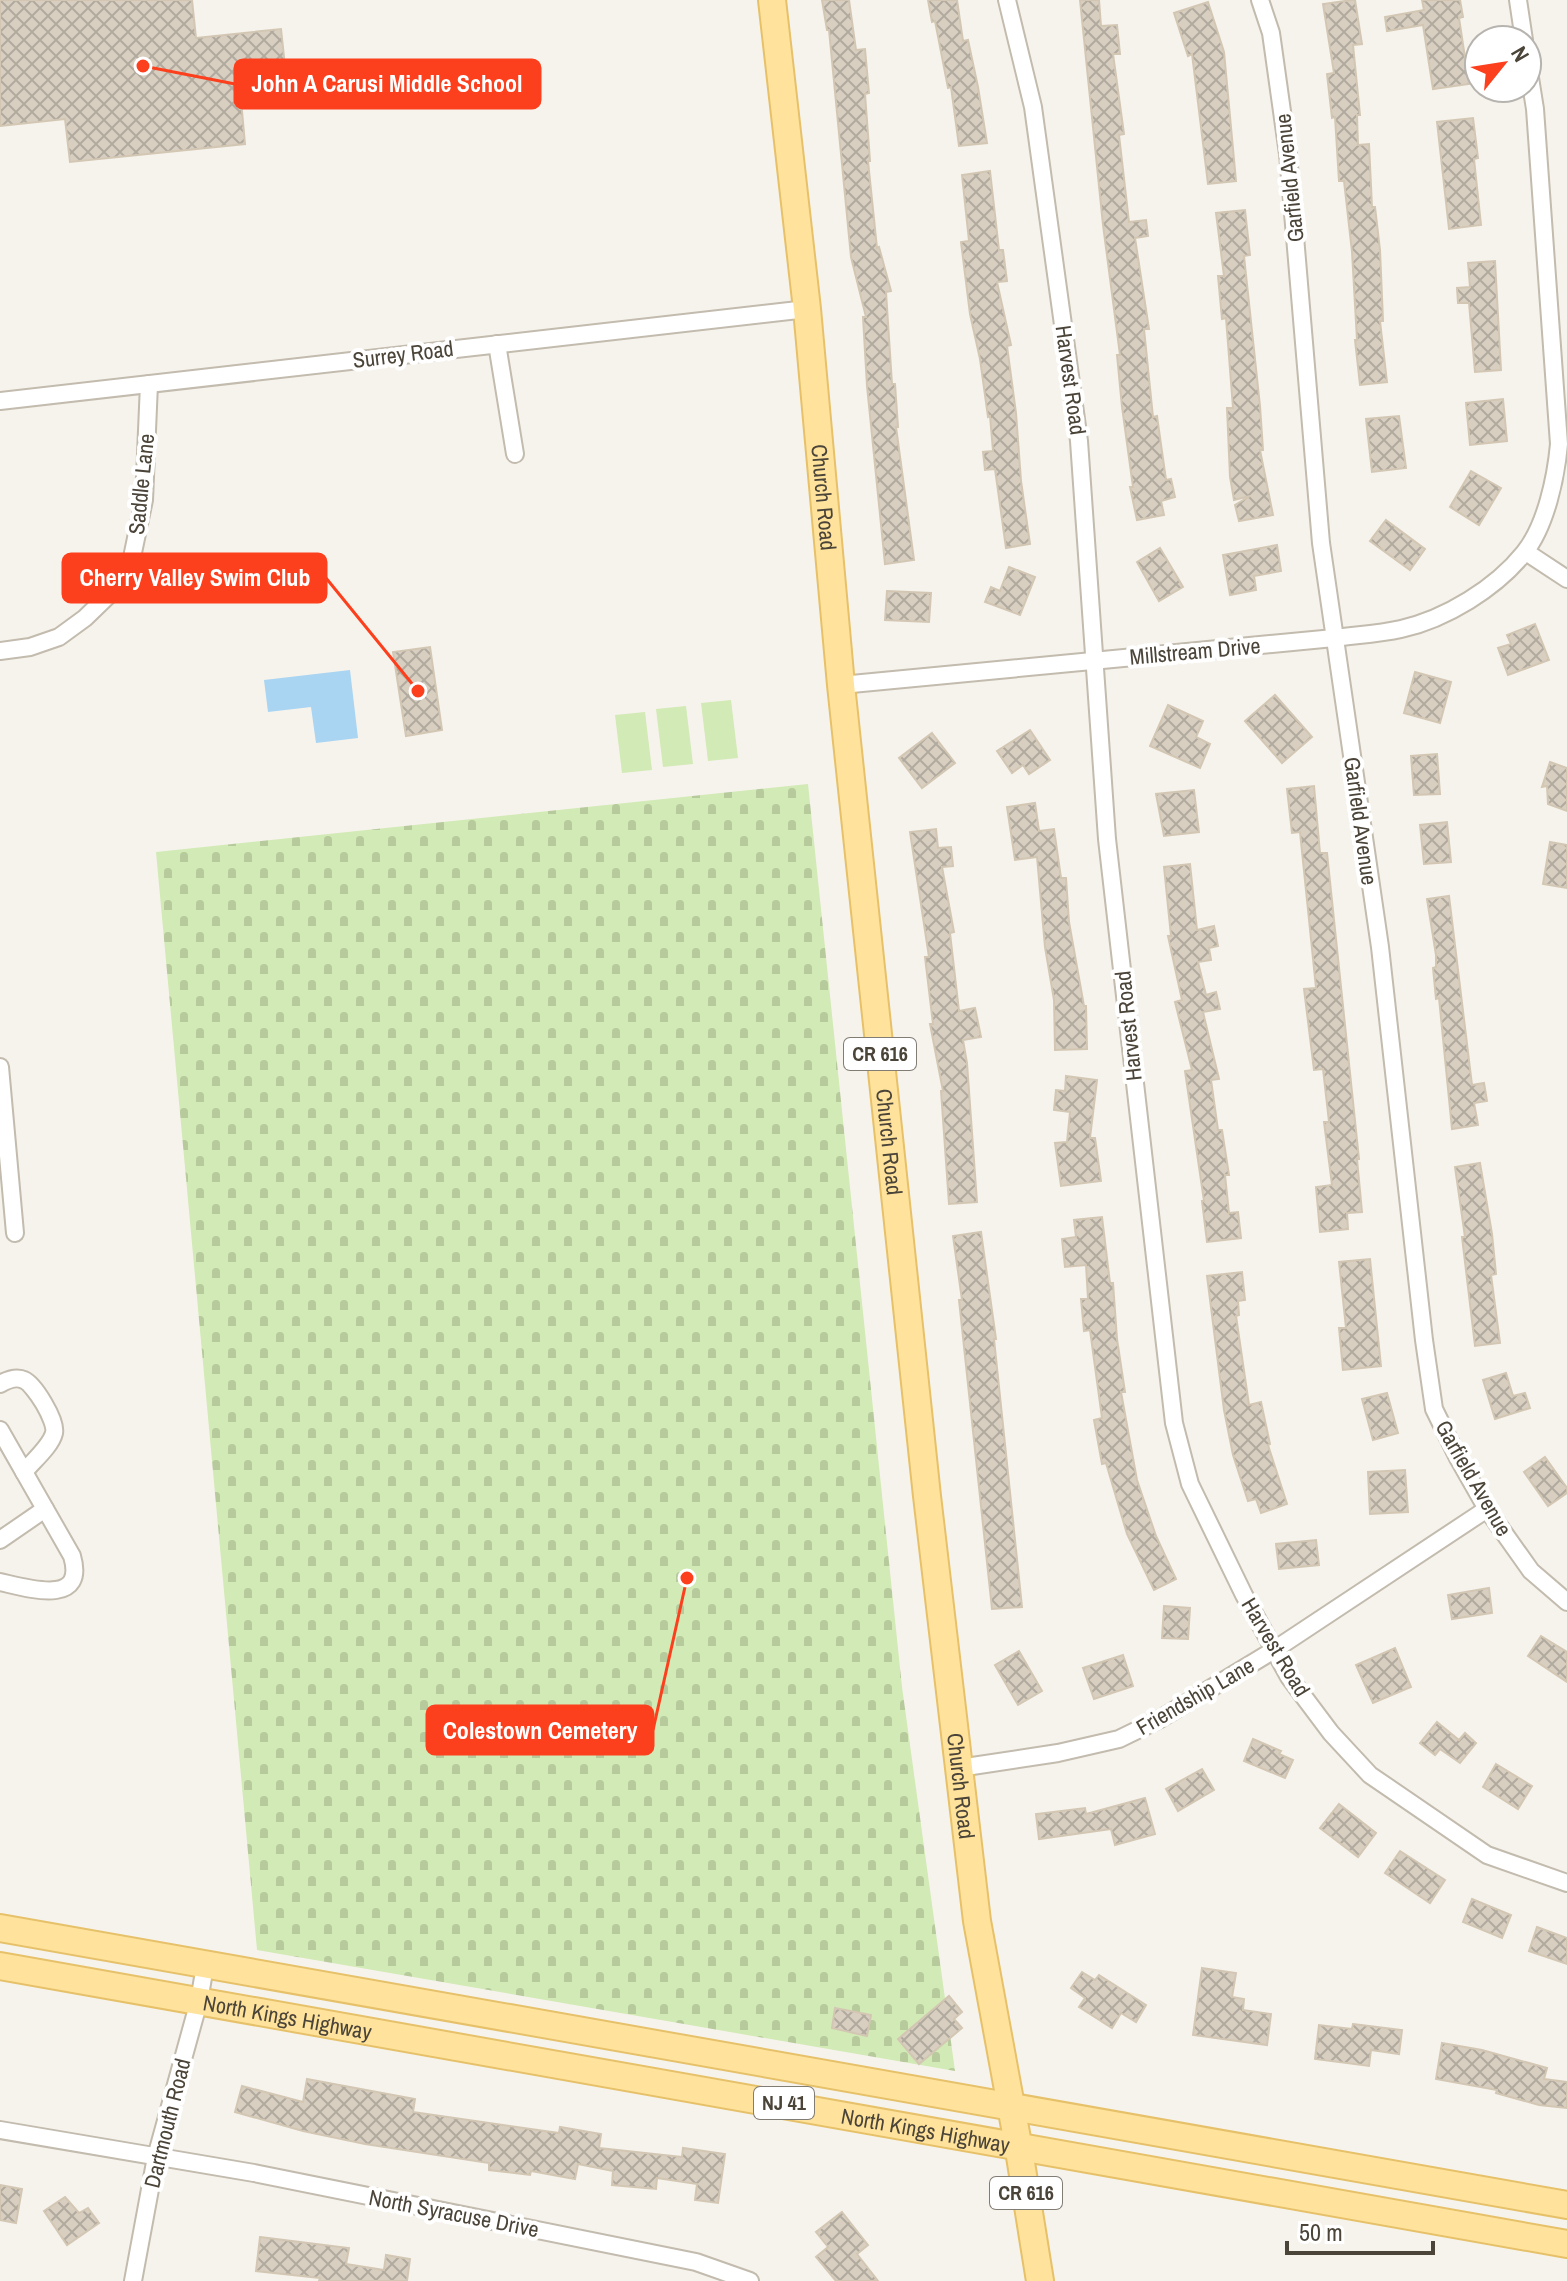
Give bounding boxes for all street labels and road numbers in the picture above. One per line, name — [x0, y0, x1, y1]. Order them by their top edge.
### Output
street label: Garfield Avenue — [1267, 112, 1311, 244]
street label: Harvest Road — [1048, 323, 1094, 437]
street label: Surrey Road — [351, 333, 455, 375]
street label: Saddle Lane — [121, 432, 161, 536]
street label: Church Road — [804, 443, 844, 552]
street label: Millstream Drive — [1128, 630, 1262, 672]
street label: Garfield Avenue — [1337, 755, 1385, 887]
street label: Harvest Road — [1107, 970, 1149, 1082]
road number: CR 616 — [844, 1038, 916, 1070]
street label: Church Road — [869, 1087, 910, 1196]
street label: Garfield Avenue — [1429, 1415, 1519, 1541]
street label: Harvest Road — [1235, 1592, 1317, 1702]
street label: Friendship Lane — [1131, 1650, 1259, 1742]
street label: Church Road — [940, 1731, 982, 1841]
street label: North Kings Highway — [201, 1987, 374, 2047]
street label: Dartmouth Road — [136, 2055, 198, 2191]
road number: NJ 41 — [754, 2087, 814, 2119]
street label: North Kings Highway — [839, 2101, 1012, 2160]
road number: CR 616 — [990, 2177, 1062, 2209]
street label: North Syracuse Drive — [367, 2182, 541, 2244]

